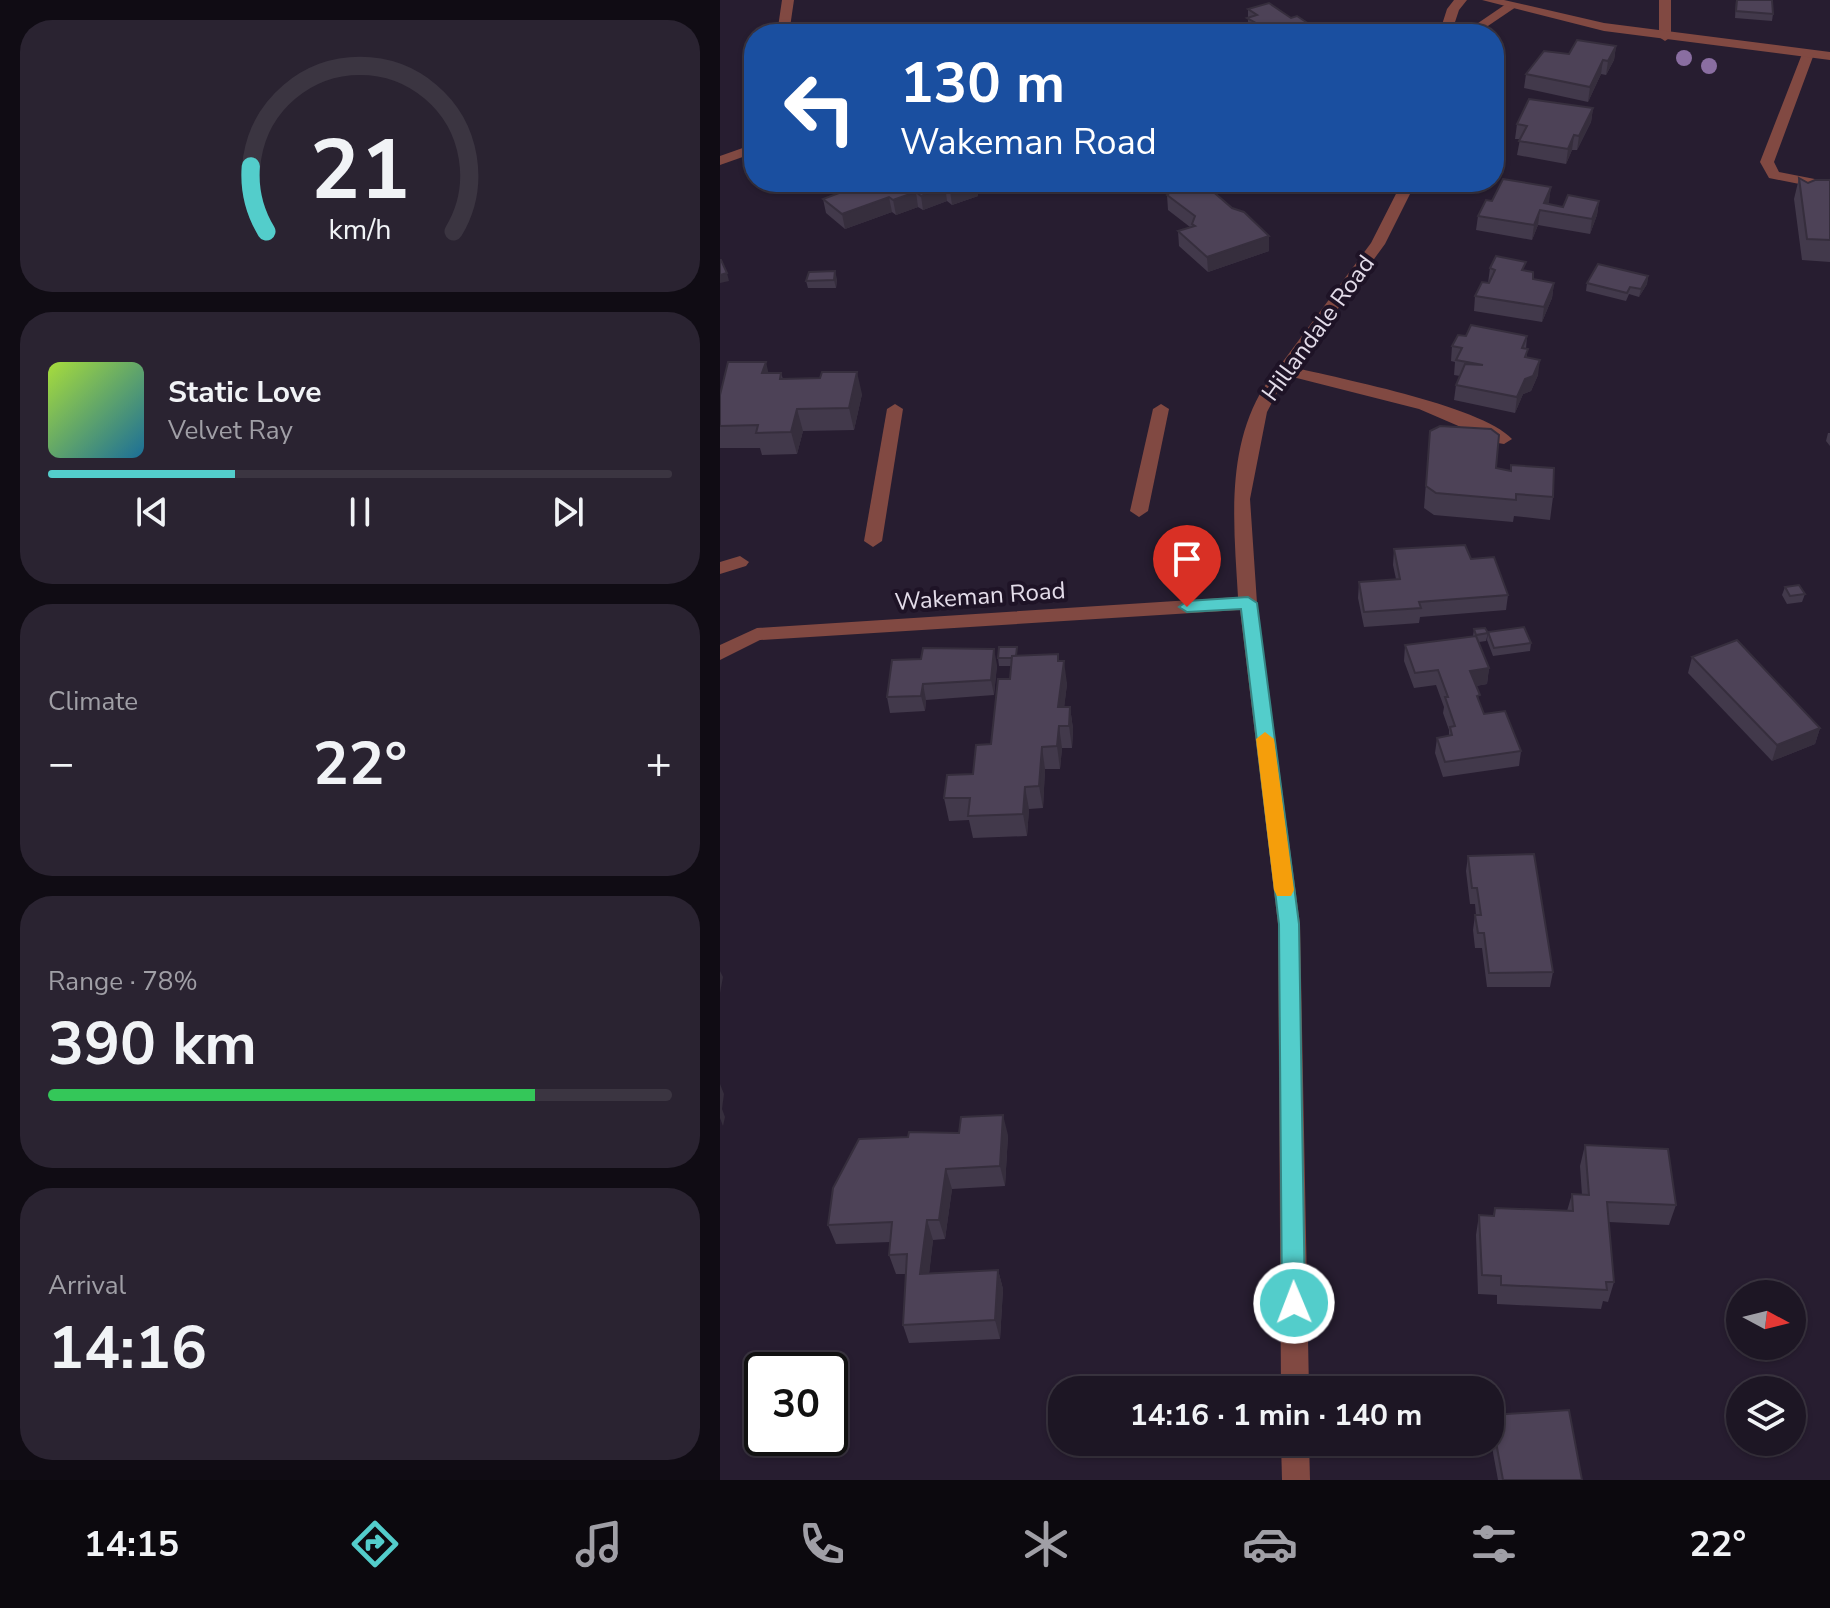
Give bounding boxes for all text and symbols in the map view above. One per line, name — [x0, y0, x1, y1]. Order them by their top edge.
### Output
text: 130 m — [900, 45, 1065, 122]
icon: left — [768, 56, 872, 160]
text: 21 — [310, 114, 410, 227]
text: Wakeman Road — [900, 118, 1157, 167]
text: km/h — [329, 210, 391, 249]
street label: Hillandale Road — [1254, 249, 1382, 407]
text: Static Love — [168, 372, 322, 413]
text: Velvet Ray — [168, 413, 293, 448]
icon: previous — [130, 490, 174, 534]
icon: pause — [338, 490, 382, 534]
icon: next — [546, 490, 590, 534]
pin — [1153, 525, 1221, 607]
icon: arrive — [1165, 537, 1209, 581]
street label: Wakeman Road — [894, 574, 1066, 618]
text: Climate — [48, 684, 138, 719]
text: 22° — [313, 723, 407, 805]
text: − — [48, 734, 74, 794]
text: + — [646, 734, 672, 794]
text: Range · 78% — [48, 964, 198, 999]
text: 390 km — [48, 1003, 257, 1085]
position arrow — [1252, 1261, 1336, 1345]
text: Arrival — [48, 1268, 126, 1303]
north arrow — [1726, 1280, 1806, 1360]
map controls — [1726, 1280, 1806, 1456]
text: 14:16 — [48, 1307, 207, 1389]
speed limit sign: 30 — [744, 1352, 848, 1456]
button: layers — [1726, 1376, 1806, 1456]
text: 14:16 · 1 min · 140 m — [1130, 1395, 1422, 1436]
icon: directions — [347, 1516, 403, 1572]
icon: music — [571, 1516, 627, 1572]
icon: phone — [794, 1516, 850, 1572]
icon: climate — [1018, 1516, 1074, 1572]
icon: car — [1242, 1516, 1298, 1572]
icon: filters — [1466, 1516, 1522, 1572]
text: 14:15 — [84, 1520, 179, 1569]
text: 22° — [1689, 1520, 1746, 1569]

